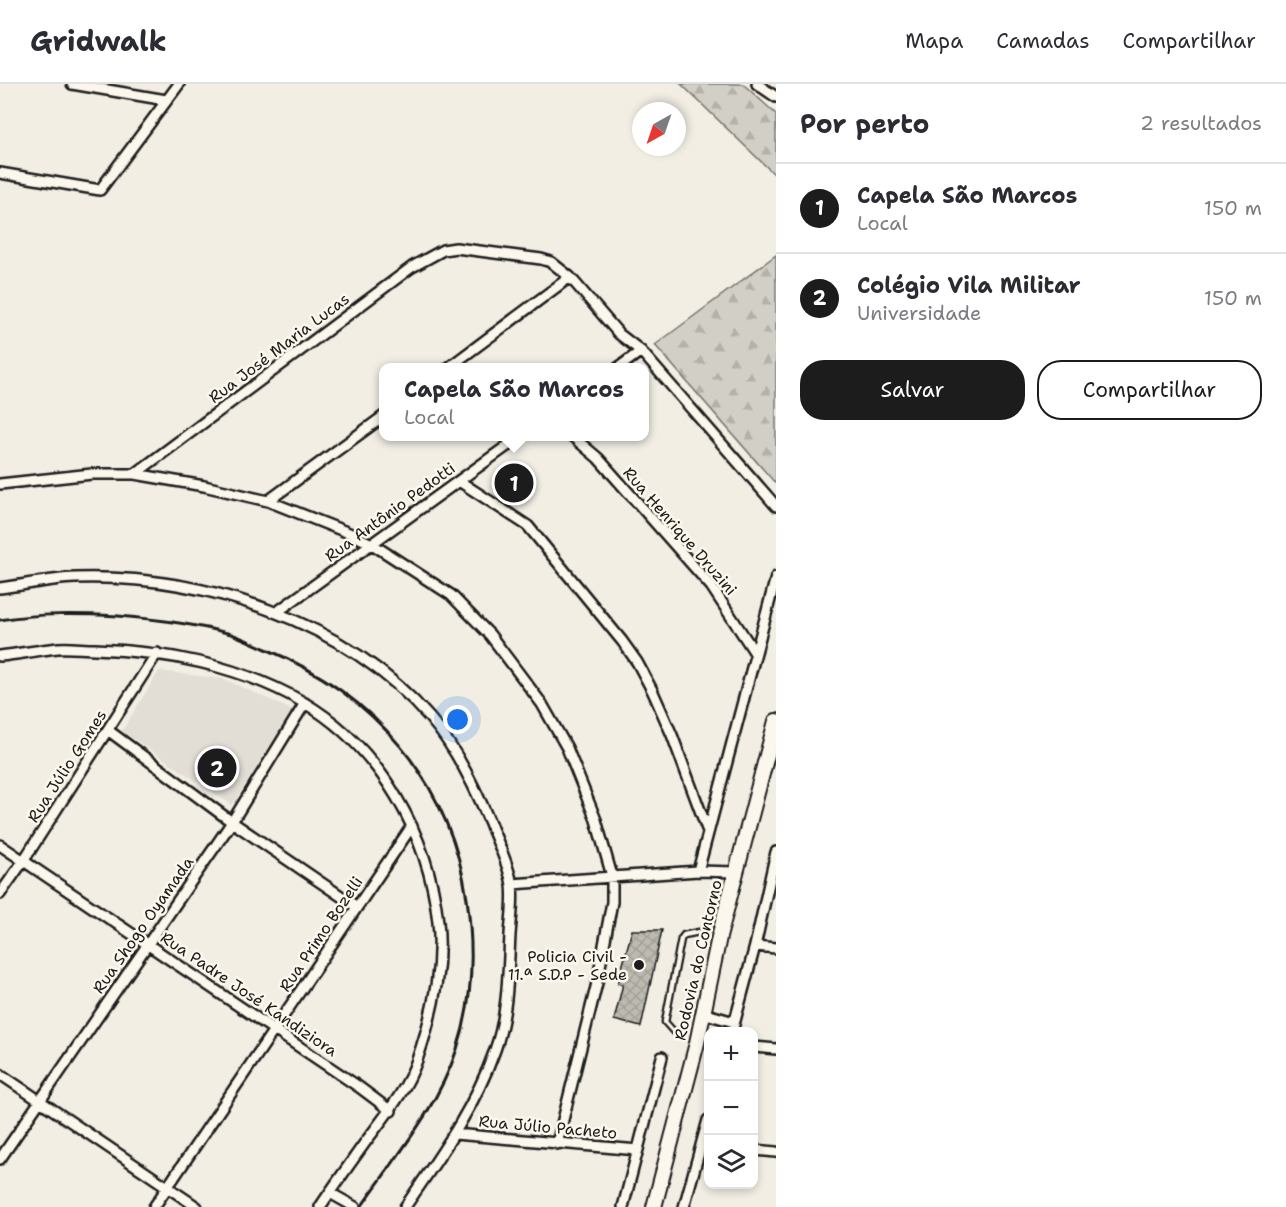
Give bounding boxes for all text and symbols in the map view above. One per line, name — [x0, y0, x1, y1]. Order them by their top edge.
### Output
text: Gridwalk — [30, 22, 167, 60]
text: Mapa — [905, 27, 963, 55]
text: Camadas — [996, 27, 1090, 55]
text: Compartilhar — [1123, 27, 1256, 55]
north arrow — [632, 102, 686, 156]
text: Por perto — [800, 106, 929, 141]
text: 2 resultados — [1140, 110, 1262, 136]
text: Capela São Marcos — [857, 181, 1077, 210]
text: 1 — [815, 195, 824, 221]
text: 150 m — [1204, 195, 1262, 221]
text: Local — [857, 210, 908, 236]
text: Colégio Vila Militar — [857, 271, 1081, 300]
text: 2 — [813, 285, 827, 311]
text: 150 m — [1204, 285, 1262, 311]
street label: Rua José Maria Lucas — [204, 288, 354, 408]
text: Universidade — [857, 300, 981, 326]
button: Salvar — [800, 360, 1025, 420]
button: Compartilhar — [1037, 360, 1262, 420]
popup — [379, 363, 649, 441]
text: Capela São Marcos — [404, 375, 624, 404]
text: Local — [404, 404, 455, 430]
street label: Rua Antônio Pedotti — [321, 458, 459, 566]
pin: 1 — [494, 460, 534, 506]
street label: Rua Henrique Druzini — [618, 462, 742, 600]
your location — [443, 705, 472, 734]
street label: Rua Júlio Gomes — [23, 706, 111, 826]
pin: 2 — [198, 746, 236, 790]
street label: Rua Shogo Oyamada — [88, 852, 198, 998]
street label: Rua Primo Bozelli — [275, 872, 367, 996]
street label: Rodovia do Contorno — [669, 878, 727, 1042]
street label: Rua Padre José Kandiziora — [157, 927, 342, 1061]
place label: Policia Civil - 11.ª S.D.P - Sede — [508, 946, 627, 985]
marker: Policia Civil - 11.ª S.D.P - Sede — [632, 958, 646, 972]
map controls — [704, 1027, 758, 1189]
button: + — [704, 1027, 758, 1081]
button: − — [704, 1081, 758, 1135]
street label: Rua Júlio Pacheto — [478, 1110, 618, 1144]
button: layers — [704, 1135, 758, 1189]

